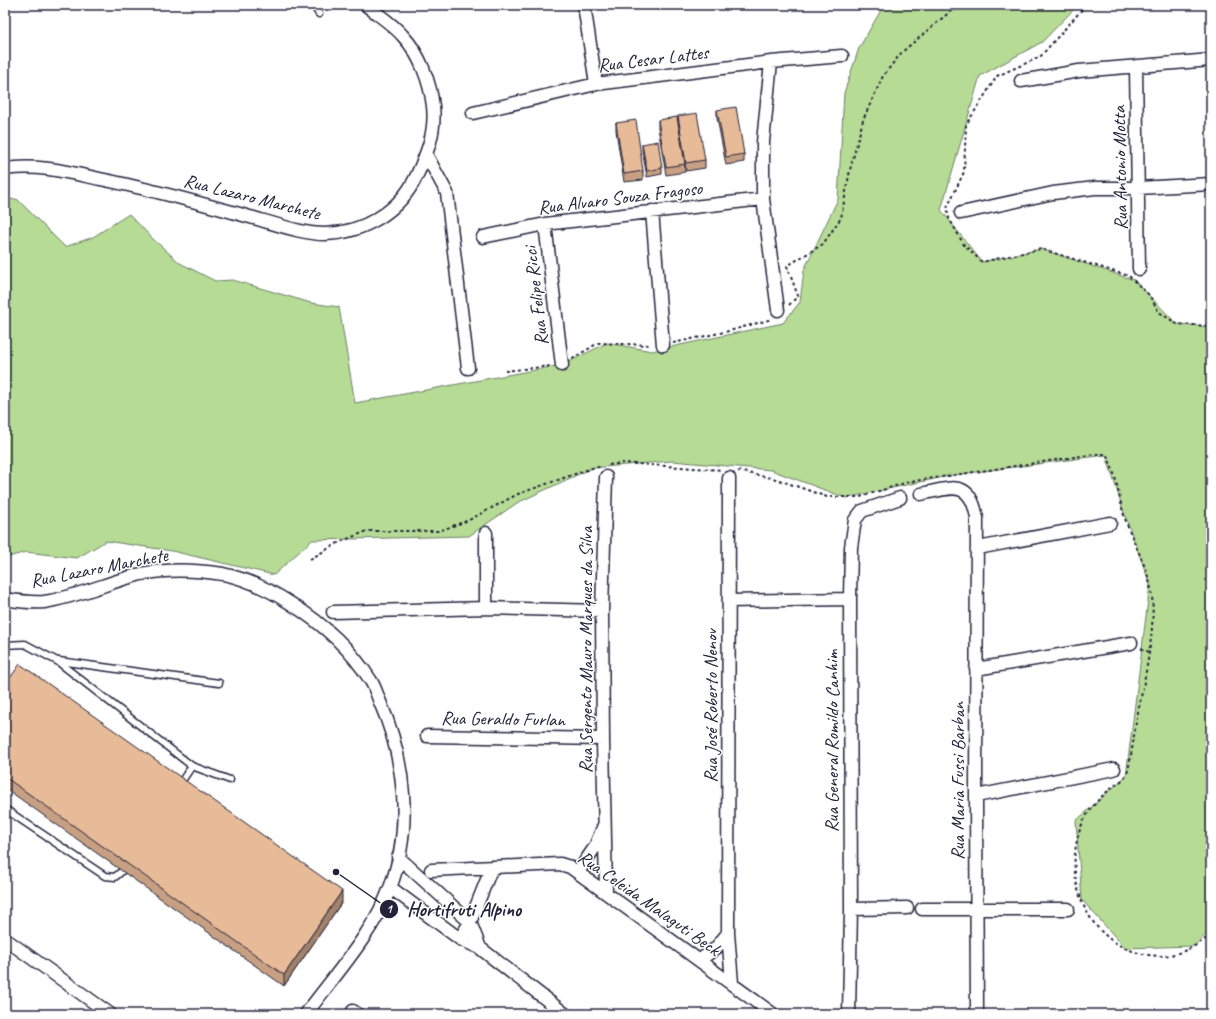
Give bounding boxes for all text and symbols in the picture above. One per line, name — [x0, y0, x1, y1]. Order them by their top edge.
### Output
street label: Rua Cesar Lattes — [596, 40, 711, 78]
street label: Rua Antonio Motta — [1107, 104, 1133, 230]
street label: Rua Lazaro Marchete — [181, 168, 324, 226]
street label: Rua Alvaro Souza Fragoso — [537, 176, 705, 220]
street label: Rua Felipe Ricci — [518, 243, 554, 347]
street label: Rua Sergento Mauro Marques da Silva — [574, 525, 598, 773]
street label: Rua Lazaro Marchete — [28, 543, 172, 593]
street label: Rua José Roberto Nenov — [699, 628, 723, 783]
street label: Rua General Romildo Canhim — [820, 648, 844, 832]
street label: Rua Maria Fussi Barban — [946, 700, 970, 860]
street label: Rua Geraldo Furlan — [441, 706, 567, 732]
street label: Rua Celeida Malaguti Beck — [573, 845, 726, 962]
callout: Hortifruti Alpino — [379, 893, 529, 925]
text: Hortifruti Alpino — [407, 897, 523, 922]
text: 1 — [386, 901, 393, 917]

